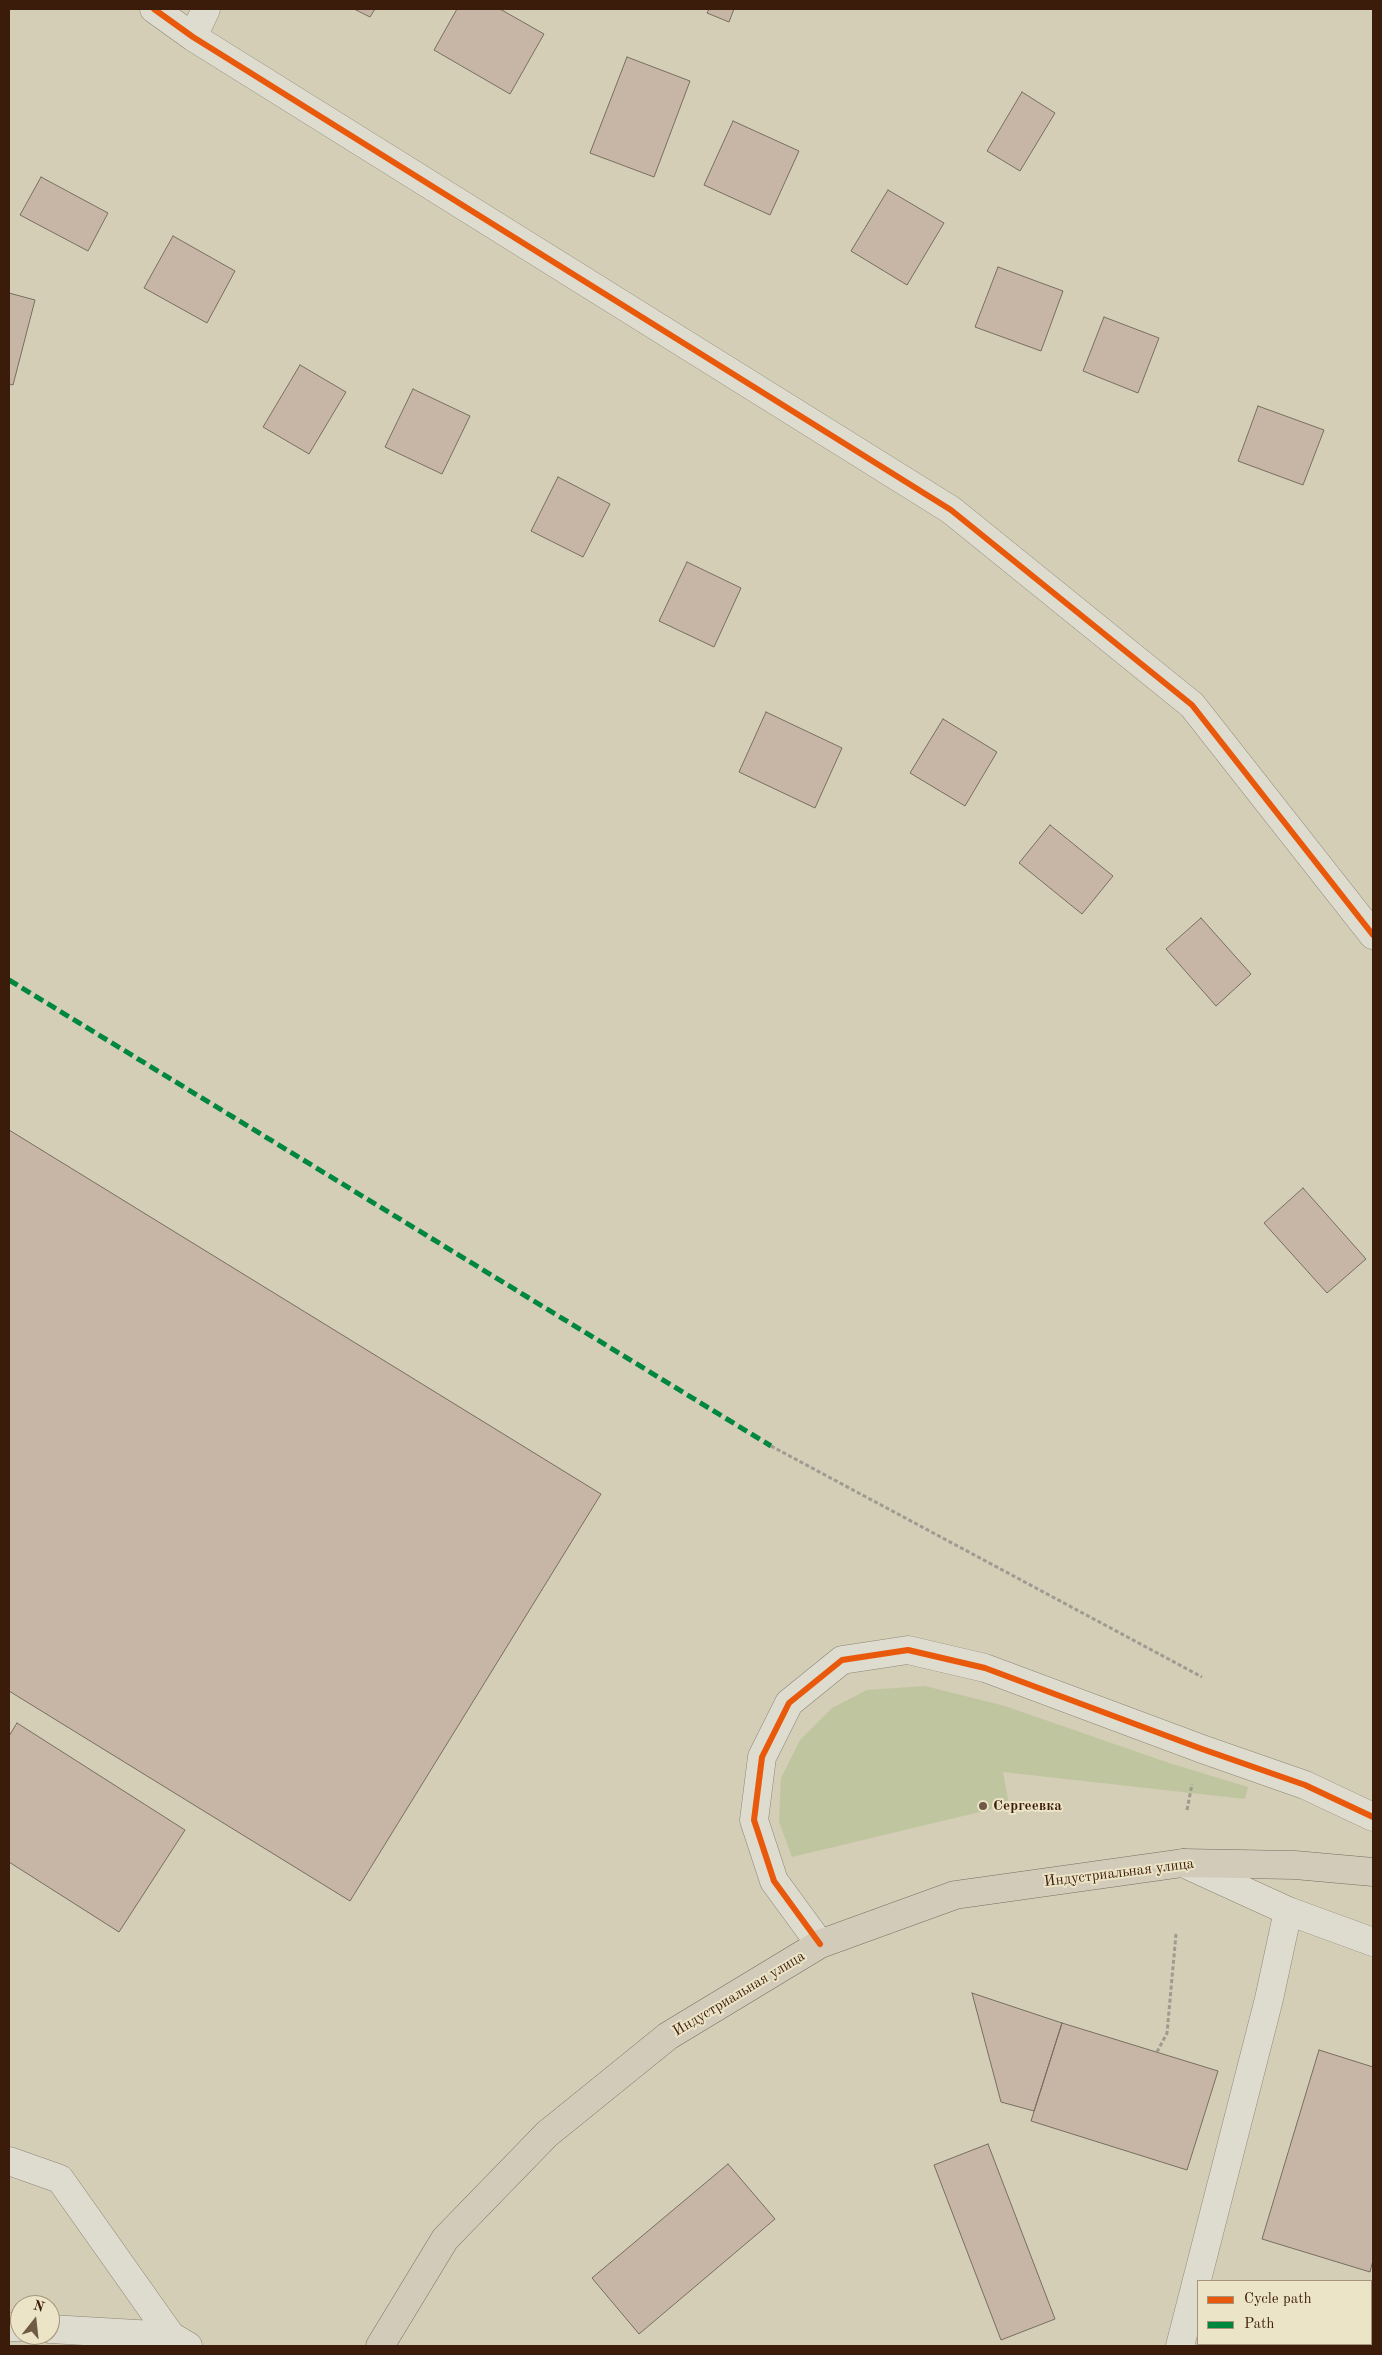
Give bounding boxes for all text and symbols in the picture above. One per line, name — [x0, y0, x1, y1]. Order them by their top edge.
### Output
place label: Сергеевка — [993, 1797, 1062, 1815]
marker: Сергеевка — [977, 1800, 989, 1812]
street label: Индустриальная улица — [1043, 1855, 1195, 1891]
street label: Индустриальная улица — [670, 1947, 808, 2041]
legend — [1197, 2280, 1372, 2345]
text: Cycle path — [1244, 2292, 1312, 2307]
north arrow — [10, 2295, 60, 2345]
text: N — [32, 2298, 46, 2315]
text: Path — [1244, 2317, 1274, 2332]

